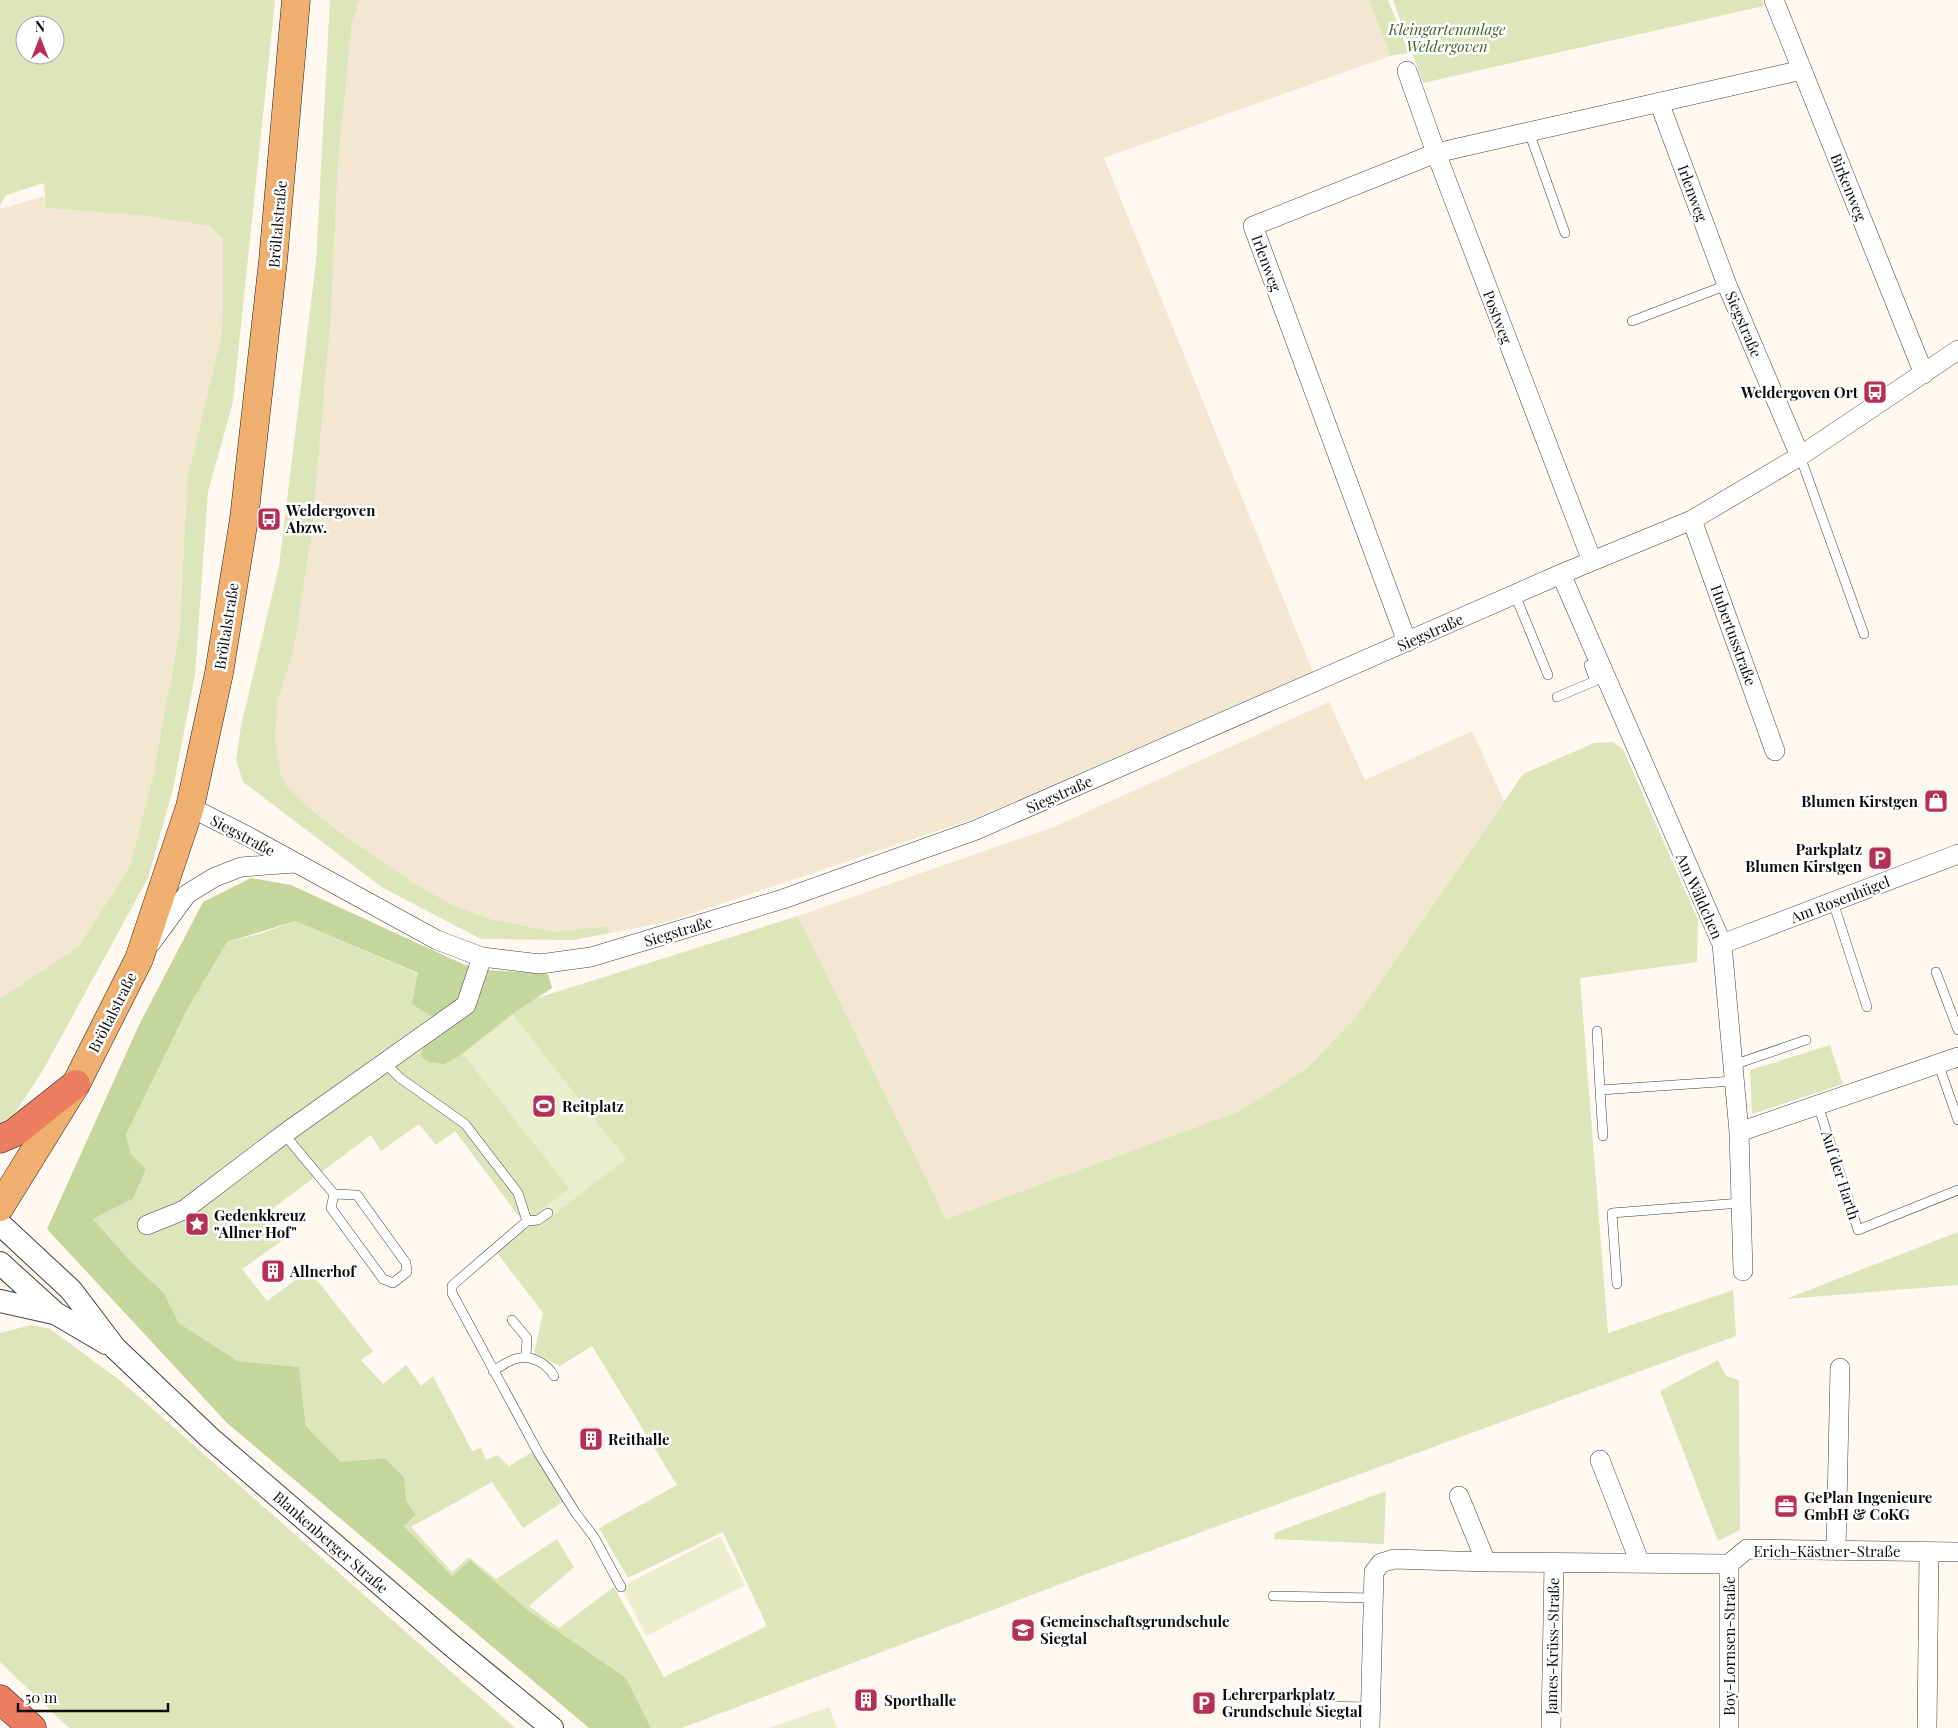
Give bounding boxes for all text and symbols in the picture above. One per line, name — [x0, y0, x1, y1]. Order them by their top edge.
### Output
north arrow — [15, 15, 65, 65]
text: N — [35, 17, 45, 36]
park label: Kleingartenanlage Weldergoven — [1388, 19, 1506, 56]
street label: Birkenweg — [1826, 150, 1872, 224]
street label: Irlenweg — [1674, 162, 1713, 224]
street label: Bröltalstraße — [263, 179, 291, 269]
street label: Irlenweg — [1248, 232, 1287, 294]
street label: Postweg — [1479, 287, 1517, 347]
street label: Siegstraße — [1721, 288, 1767, 360]
bus stop icon: Weldergoven Ort — [1862, 379, 1888, 405]
place label: Weldergoven Ort — [1740, 382, 1859, 402]
place label: Weldergoven Abzw. — [285, 500, 376, 537]
bus stop icon: Weldergoven Abzw. — [256, 506, 282, 532]
street label: Bröltalstraße — [209, 581, 243, 671]
street label: Hubertusstraße — [1707, 582, 1761, 688]
street label: Siegstraße — [1394, 609, 1466, 655]
street label: Siegstraße — [1023, 771, 1095, 817]
shop icon: Blumen Kirstgen — [1923, 788, 1949, 814]
place label: Blumen Kirstgen — [1801, 791, 1919, 811]
street label: Siegstraße — [207, 810, 279, 860]
place label: Parkplatz Blumen Kirstgen — [1745, 839, 1863, 876]
parking icon: Parkplatz Blumen Kirstgen — [1867, 845, 1893, 871]
street label: Am Wäldchen — [1672, 849, 1728, 942]
street label: Am Rosenhügel — [1787, 871, 1893, 927]
street label: Siegstraße — [641, 911, 715, 951]
street label: Bröltalstraße — [83, 968, 141, 1056]
sports icon: Reitplatz — [531, 1093, 557, 1119]
place label: Reitplatz — [562, 1096, 624, 1116]
street label: Auf der Harth — [1817, 1127, 1865, 1222]
place label: Gedenkkreuz "Allner Hof" — [214, 1205, 306, 1242]
place icon: Gedenkkreuz "Allner Hof" — [184, 1211, 210, 1237]
building icon: Allnerhof — [260, 1258, 286, 1284]
place label: Allnerhof — [289, 1261, 357, 1281]
building icon: Reithalle — [578, 1426, 604, 1452]
place label: Reithalle — [608, 1429, 670, 1449]
street label: Blankenberger Straße — [269, 1486, 393, 1598]
place label: GePlan Ingenieure GmbH & CoKG — [1804, 1487, 1933, 1524]
office icon: GePlan Ingenieure GmbH & CoKG — [1773, 1493, 1799, 1519]
street label: Erich-Kästner-Straße — [1753, 1541, 1901, 1561]
street label: Boy-Lornsen-Straße — [1719, 1576, 1739, 1716]
street label: James-Krüss-Straße — [1541, 1577, 1563, 1716]
place label: Gemeinschaftsgrundschule Siegtal — [1040, 1611, 1230, 1648]
school or university icon: Gemeinschaftsgrundschule Siegtal — [1010, 1617, 1036, 1643]
scale bar — [18, 1680, 168, 1712]
place label: Lehrerparkplatz Grundschule Siegtal — [1222, 1684, 1363, 1721]
text: 50 m — [25, 1687, 58, 1707]
building icon: Sporthalle — [853, 1687, 879, 1713]
place label: Sporthalle — [884, 1690, 957, 1710]
parking icon: Lehrerparkplatz Grundschule Siegtal — [1191, 1690, 1217, 1716]

